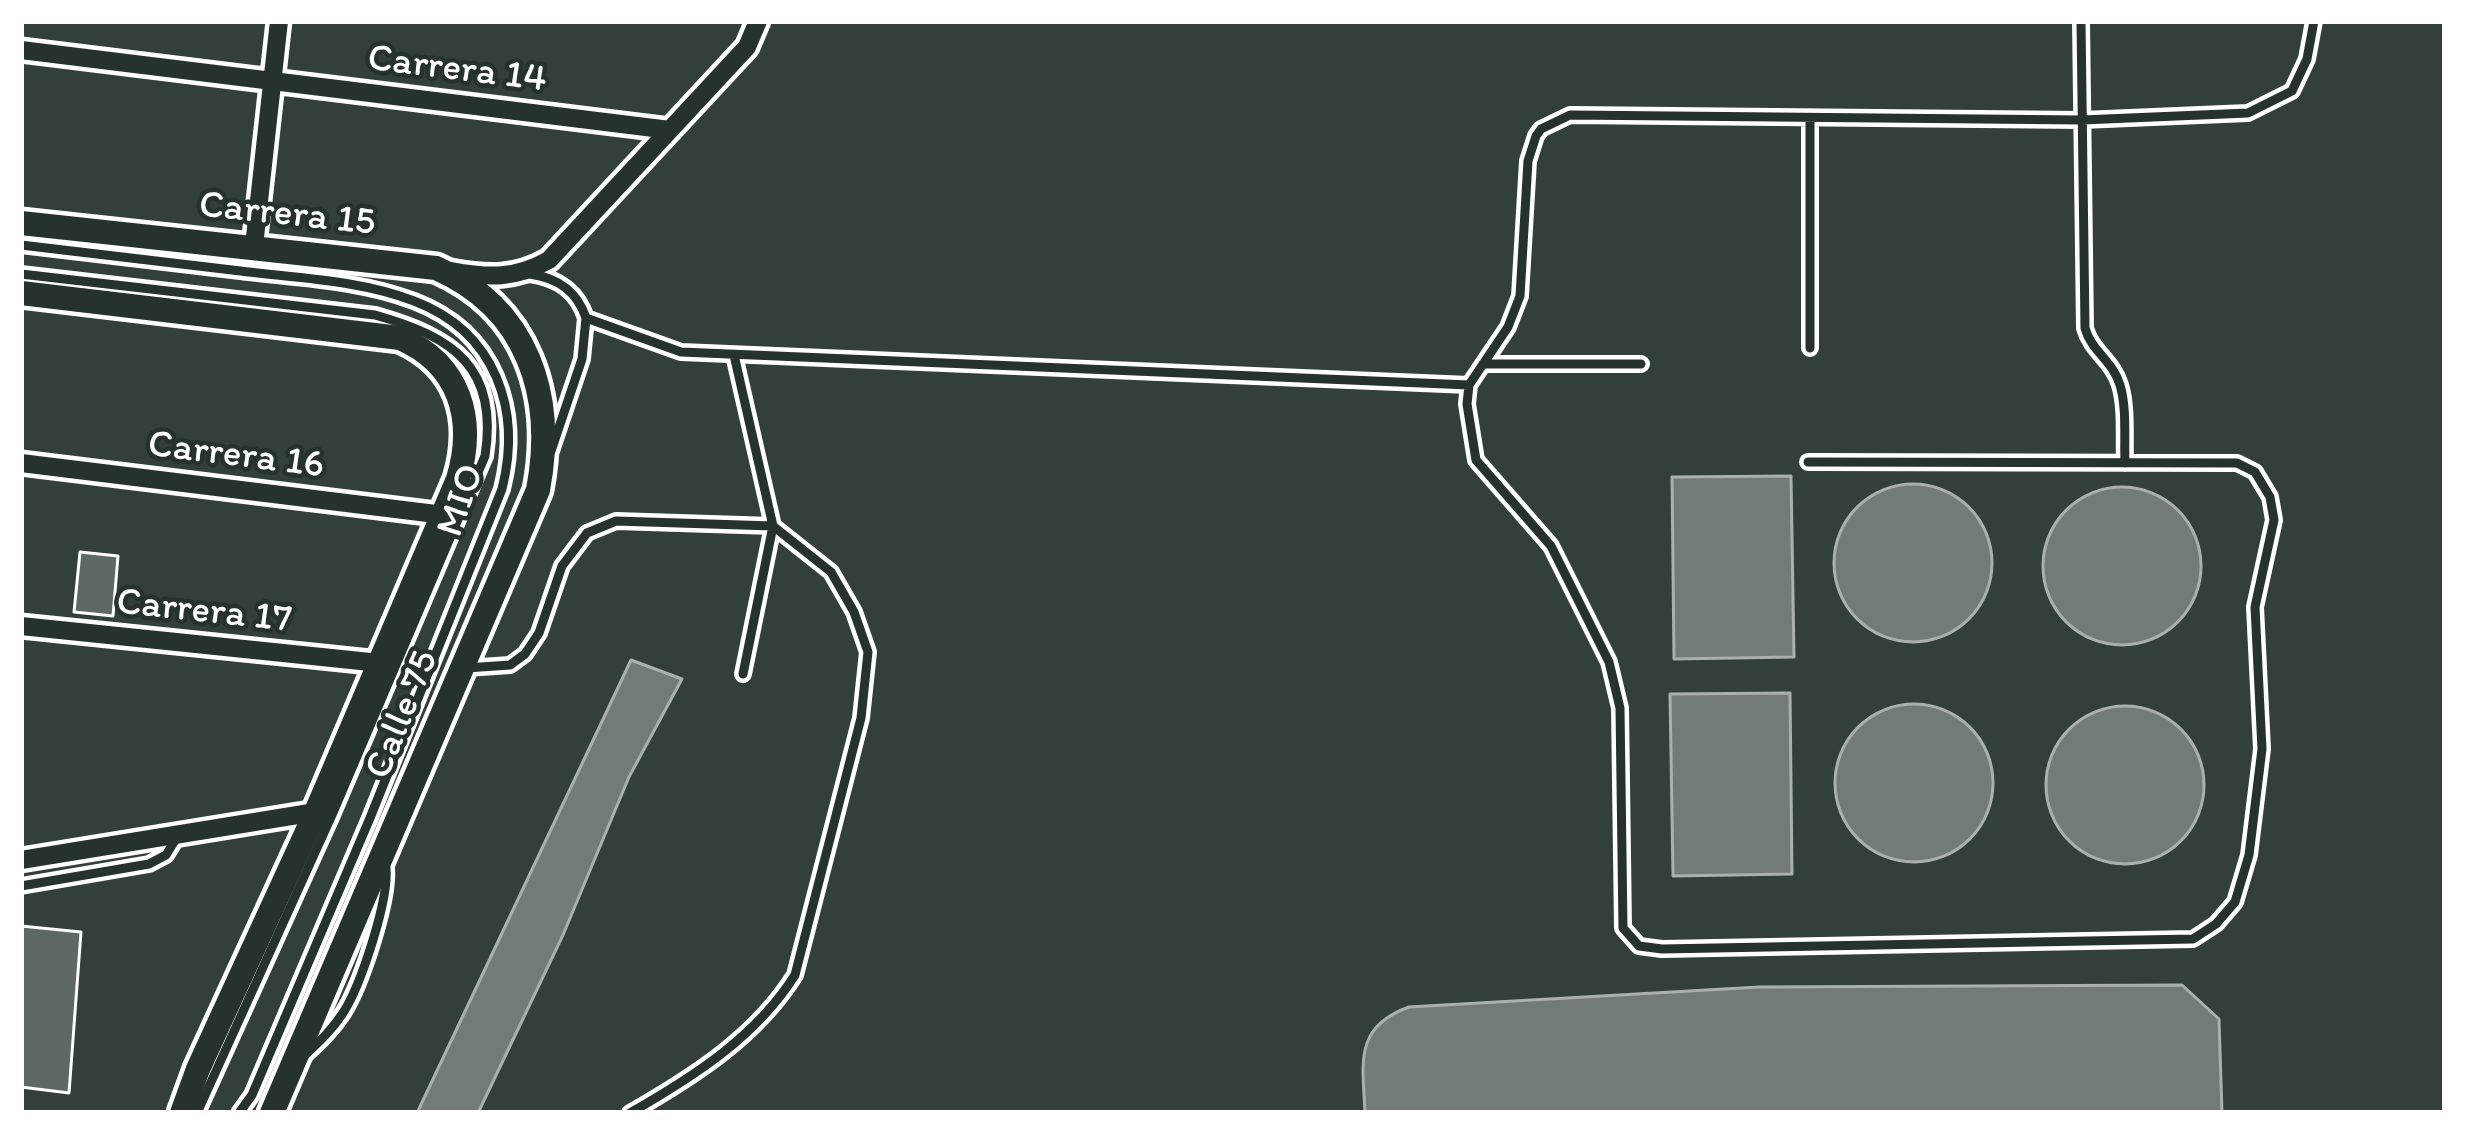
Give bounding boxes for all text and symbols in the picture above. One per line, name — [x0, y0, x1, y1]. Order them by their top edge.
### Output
street label: Carrera 14 — [365, 36, 549, 104]
street label: Carrera 15 — [196, 182, 378, 248]
street label: Carrera 16 — [145, 422, 327, 490]
street label: MIO — [428, 459, 496, 543]
street label: Carrera 17 — [114, 580, 294, 644]
street label: Calle 75 — [356, 644, 450, 786]

